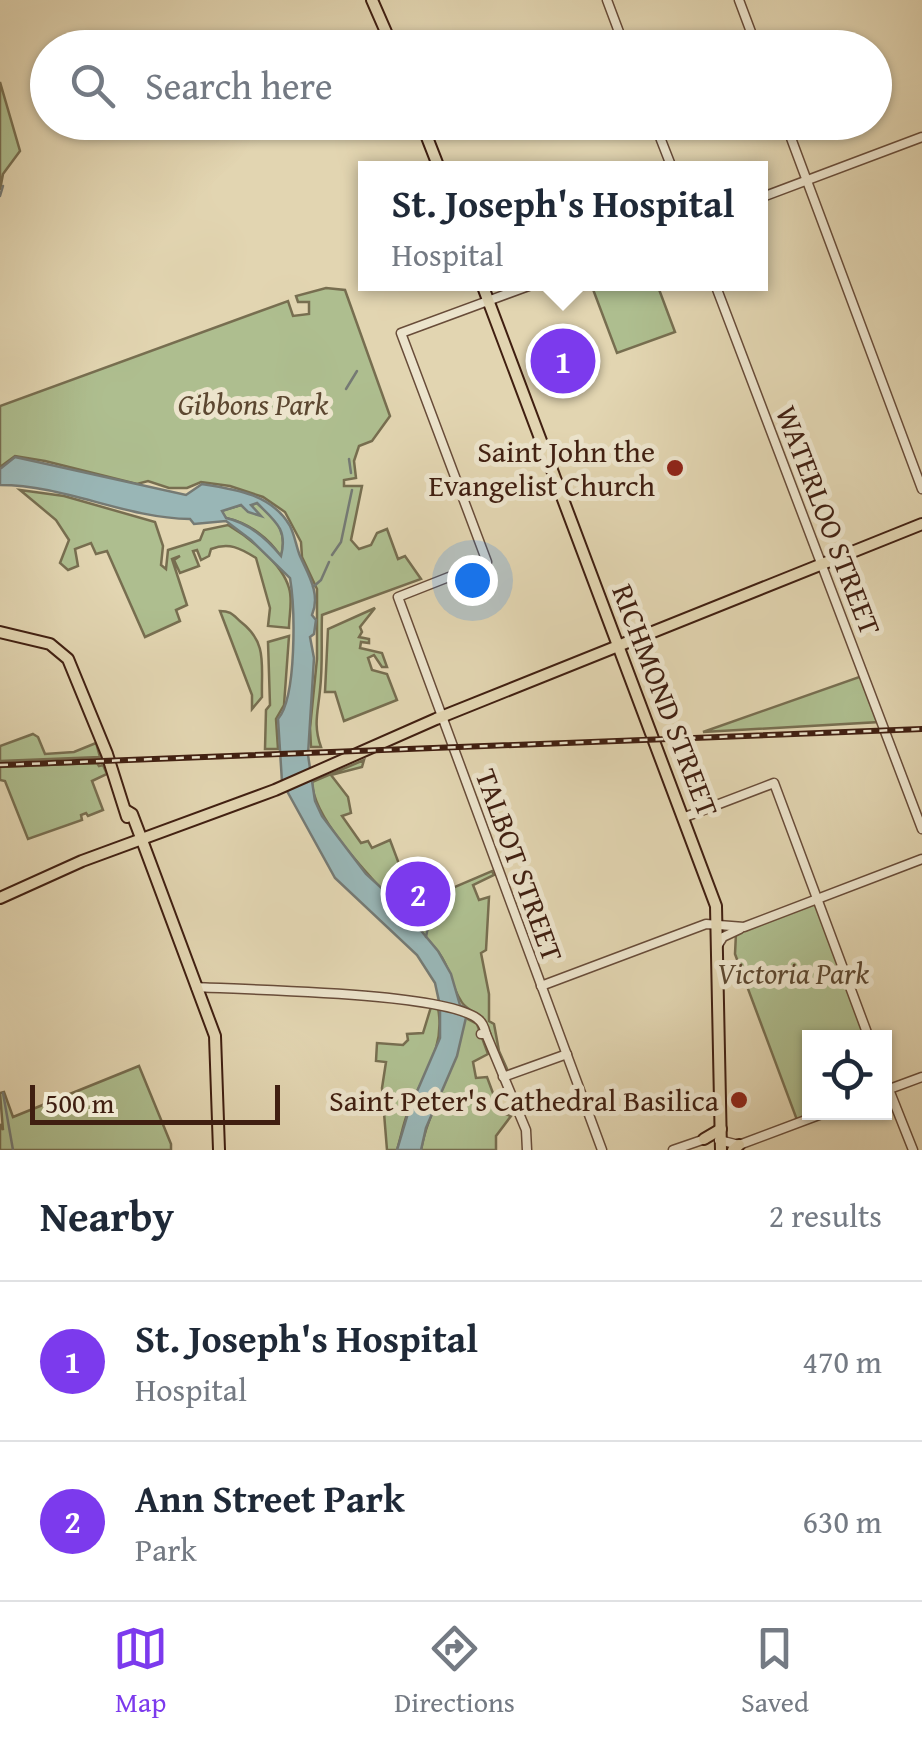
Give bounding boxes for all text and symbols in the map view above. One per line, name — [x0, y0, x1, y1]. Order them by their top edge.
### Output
search box — [30, 30, 892, 140]
text: Search here — [145, 57, 333, 113]
icon: search — [65, 58, 120, 113]
popup — [358, 161, 768, 291]
text: St. Joseph's Hospital — [391, 175, 735, 231]
text: Hospital — [391, 231, 503, 278]
pin: 1 — [530, 324, 596, 398]
park label: Gibbons Park — [178, 382, 329, 426]
street label: WATERLOO STREET — [765, 399, 893, 641]
place label: Saint John the Evangelist Church — [429, 429, 655, 507]
marker: Saint John the Evangelist Church — [664, 457, 686, 479]
your location — [447, 555, 498, 606]
street label: RICHMOND STREET — [601, 577, 731, 823]
street label: TALBOT STREET — [465, 762, 575, 968]
pin: 2 — [386, 856, 450, 932]
park label: Victoria Park — [717, 951, 869, 995]
map controls — [802, 1030, 892, 1120]
button: locate — [802, 1030, 892, 1120]
place label: Saint Peter's Cathedral Basilica — [329, 1078, 719, 1122]
scale bar — [30, 1080, 280, 1124]
text: 500 m — [45, 1082, 114, 1123]
marker: Saint Peter's Cathedral Basilica — [728, 1089, 750, 1111]
text: Nearby — [40, 1185, 174, 1246]
text: 2 results — [769, 1192, 882, 1239]
text: St. Joseph's Hospital — [135, 1310, 478, 1366]
text: 1 — [64, 1338, 81, 1385]
text: 470 m — [803, 1338, 882, 1385]
text: Hospital — [135, 1366, 247, 1413]
text: Ann Street Park — [135, 1470, 405, 1526]
text: 2 — [64, 1498, 81, 1545]
text: 630 m — [803, 1498, 882, 1545]
text: Park — [135, 1526, 197, 1573]
tab: Map — [113, 1621, 168, 1722]
tab: Directions — [394, 1621, 515, 1722]
tab: Saved — [741, 1621, 809, 1722]

